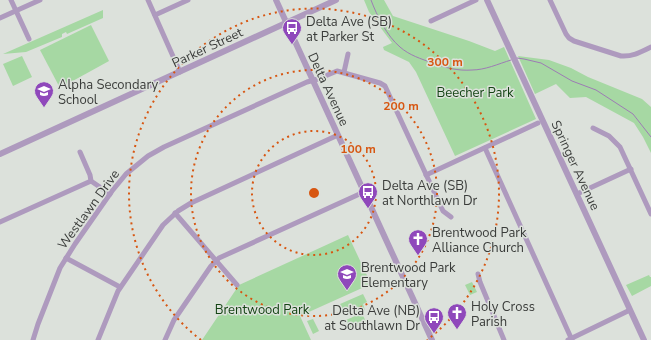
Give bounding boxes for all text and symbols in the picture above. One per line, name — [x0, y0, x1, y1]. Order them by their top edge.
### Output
place label: Delta Ave (SB) at Parker St — [306, 13, 392, 46]
bus stop icon: Delta Ave (SB) at Parker St — [281, 17, 303, 45]
street label: Parker Street — [169, 23, 246, 72]
street label: Delta Avenue — [303, 50, 353, 129]
text: 300 m — [427, 54, 463, 70]
place label: Alpha Secondary School — [58, 76, 158, 109]
school or university icon: Alpha Secondary School — [33, 80, 55, 108]
park label: Beecher Park — [437, 84, 514, 102]
text: 200 m — [383, 98, 419, 114]
street label: Springer Avenue — [546, 117, 604, 213]
text: 100 m — [340, 141, 376, 157]
street label: Westlawn Drive — [54, 166, 124, 253]
place label: Delta Ave (SB) at Northlawn Dr — [382, 177, 478, 210]
bus stop icon: Delta Ave (SB) at Northlawn Dr — [357, 181, 379, 209]
centre of rings — [307, 186, 321, 200]
place label: Brentwood Park Alliance Church — [432, 224, 527, 257]
church icon: Brentwood Park Alliance Church — [407, 228, 429, 256]
place label: Brentwood Park Elementary — [361, 259, 456, 292]
school or university icon: Brentwood Park Elementary — [336, 263, 358, 291]
place label: Holy Cross Parish — [471, 298, 535, 331]
park label: Brentwood Park — [215, 301, 310, 319]
place label: Delta Ave (NB) at Southlawn Dr — [324, 302, 420, 335]
church icon: Holy Cross Parish — [446, 302, 468, 330]
bus stop icon: Delta Ave (NB) at Southlawn Dr — [423, 306, 445, 334]

